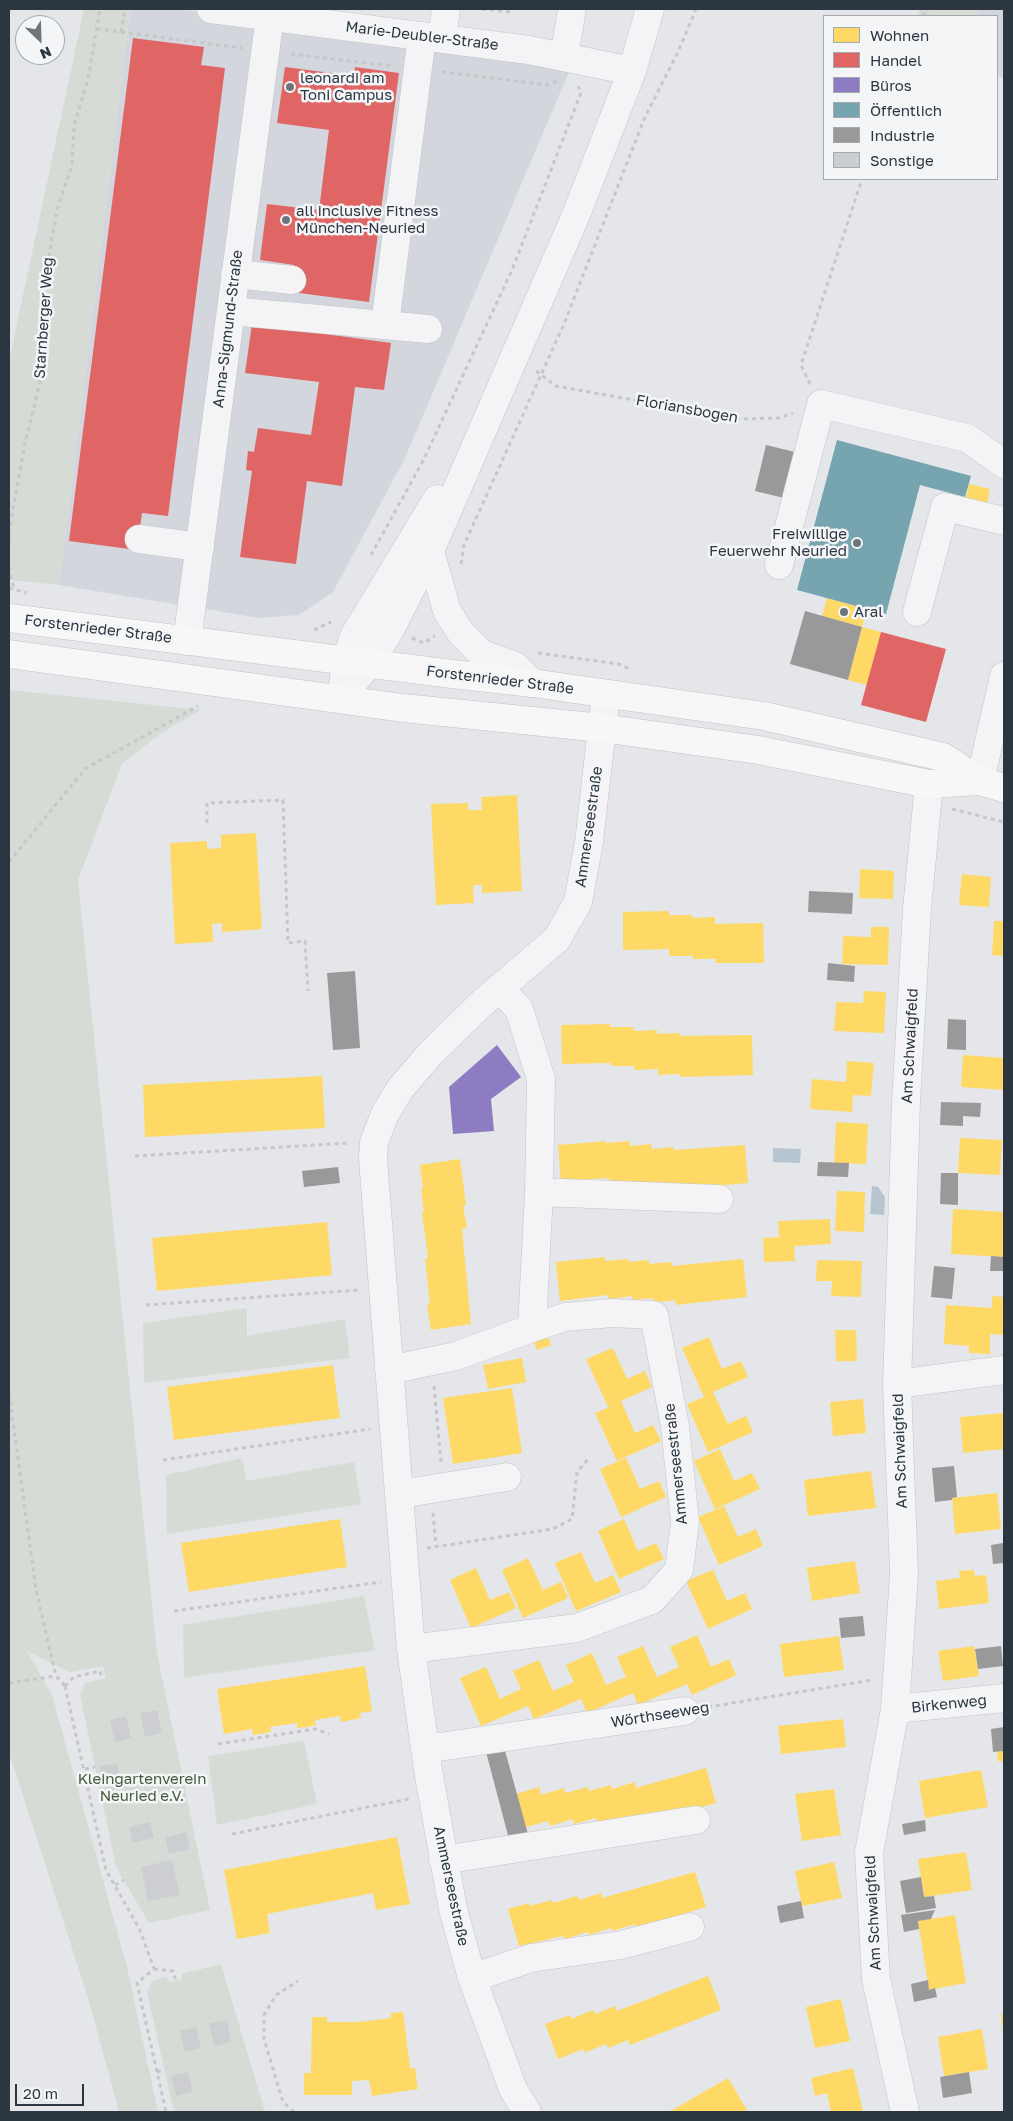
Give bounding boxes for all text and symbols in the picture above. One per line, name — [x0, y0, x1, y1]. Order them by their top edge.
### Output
north arrow — [15, 15, 65, 65]
legend — [823, 15, 998, 180]
street label: Marie-Deubler-Straße — [344, 18, 500, 54]
text: Wohnen — [870, 26, 929, 44]
text: N — [38, 43, 54, 63]
text: Handel — [870, 51, 922, 69]
place label: leonardi am Toni Campus — [300, 69, 392, 104]
text: Büros — [870, 76, 912, 94]
marker: leonardi am Toni Campus — [284, 81, 296, 93]
text: Öffentlich — [870, 101, 942, 119]
text: Industrie — [870, 126, 935, 144]
text: Sonstige — [870, 151, 934, 169]
place label: all inclusive Fitness München-Neuried — [296, 202, 438, 237]
marker: all inclusive Fitness München-Neuried — [280, 214, 292, 226]
street label: Anna-Sigmund-Straße — [209, 249, 247, 409]
street label: Starnberger Weg — [31, 257, 57, 379]
street label: Floriansbogen — [634, 391, 740, 427]
place label: Freiwillige Feuerwehr Neuried — [709, 525, 847, 560]
marker: Freiwillige Feuerwehr Neuried — [851, 537, 863, 549]
place label: Aral — [854, 603, 883, 621]
marker: Aral — [838, 606, 850, 618]
street label: Forstenrieder Straße — [23, 611, 173, 647]
street label: Forstenrieder Straße — [425, 662, 575, 698]
street label: Ammerseestraße — [572, 765, 606, 889]
street label: Am Schwaigfeld — [898, 988, 922, 1104]
street label: Am Schwaigfeld — [889, 1393, 911, 1509]
street label: Ammerseestraße — [661, 1402, 691, 1526]
street label: Birkenweg — [910, 1691, 988, 1717]
street label: Wörthseeweg — [610, 1698, 710, 1732]
park label: Kleingartenverein Neuried e.V. — [78, 1770, 206, 1805]
street label: Ammerseestraße — [430, 1824, 472, 1948]
street label: Am Schwaigfeld — [861, 1855, 885, 1971]
scale bar — [18, 2074, 86, 2106]
text: 20 m — [23, 2084, 58, 2102]

